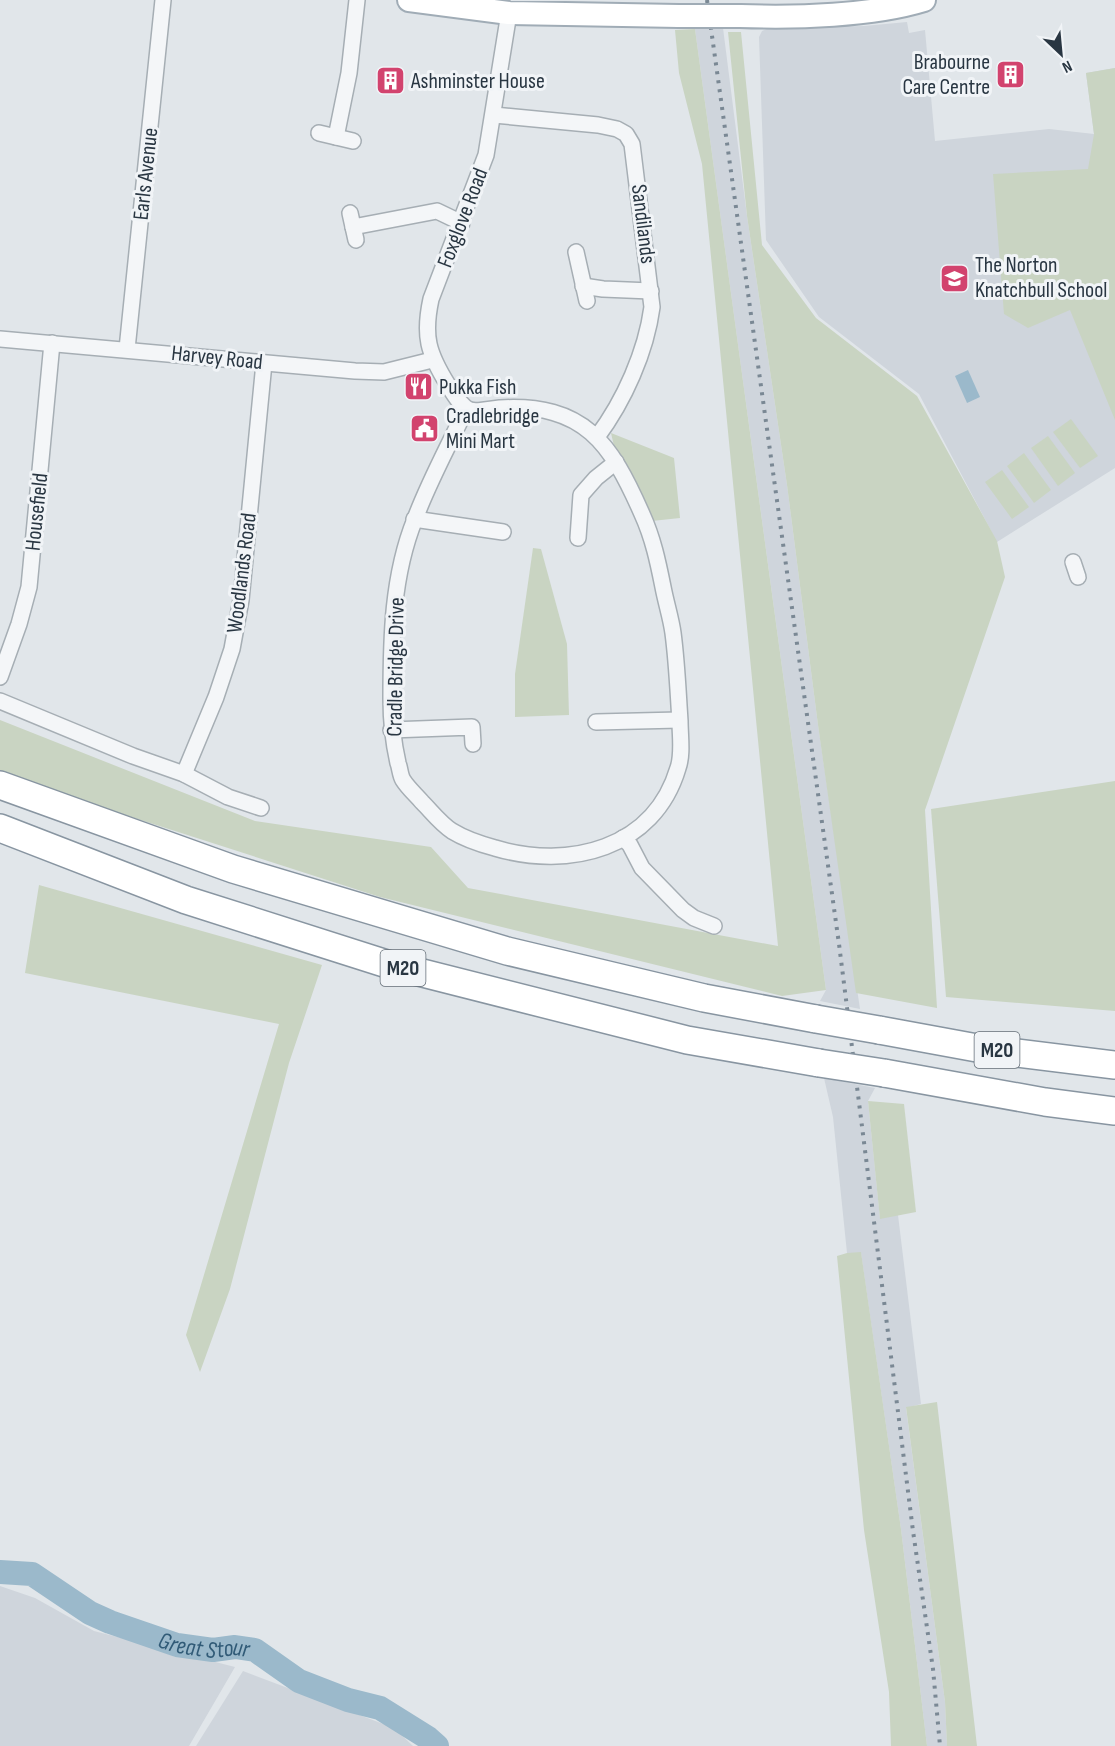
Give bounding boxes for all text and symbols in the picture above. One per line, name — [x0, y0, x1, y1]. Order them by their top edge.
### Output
north arrow — [1031, 24, 1091, 84]
place label: Brabourne Care Centre — [903, 49, 990, 101]
text: N — [1059, 56, 1075, 77]
building icon: Brabourne Care Centre — [995, 59, 1027, 91]
building icon: Ashminster House — [374, 65, 406, 97]
place label: Ashminster House — [410, 68, 545, 95]
street label: Earls Avenue — [128, 126, 164, 222]
street label: Foxglove Road — [432, 164, 494, 272]
street label: Sandilands — [625, 183, 661, 265]
place label: The Norton Knatchbull School — [975, 252, 1107, 304]
school or university icon: The Norton Knatchbull School — [938, 262, 970, 294]
street label: Harvey Road — [170, 340, 264, 376]
restaurant icon: Pukka Fish — [402, 371, 434, 403]
place label: Pukka Fish — [439, 374, 516, 401]
place label: Cradlebridge Mini Mart — [446, 403, 539, 455]
public building icon: Cradlebridge Mini Mart — [409, 413, 441, 445]
street label: Housefield — [19, 472, 55, 552]
street label: Woodlands Road — [221, 512, 263, 634]
street label: Cradle Bridge Drive — [381, 597, 411, 737]
road number: M20 — [380, 950, 426, 986]
road number: M20 — [974, 1032, 1020, 1068]
water label: Great Stour — [155, 1625, 253, 1665]

